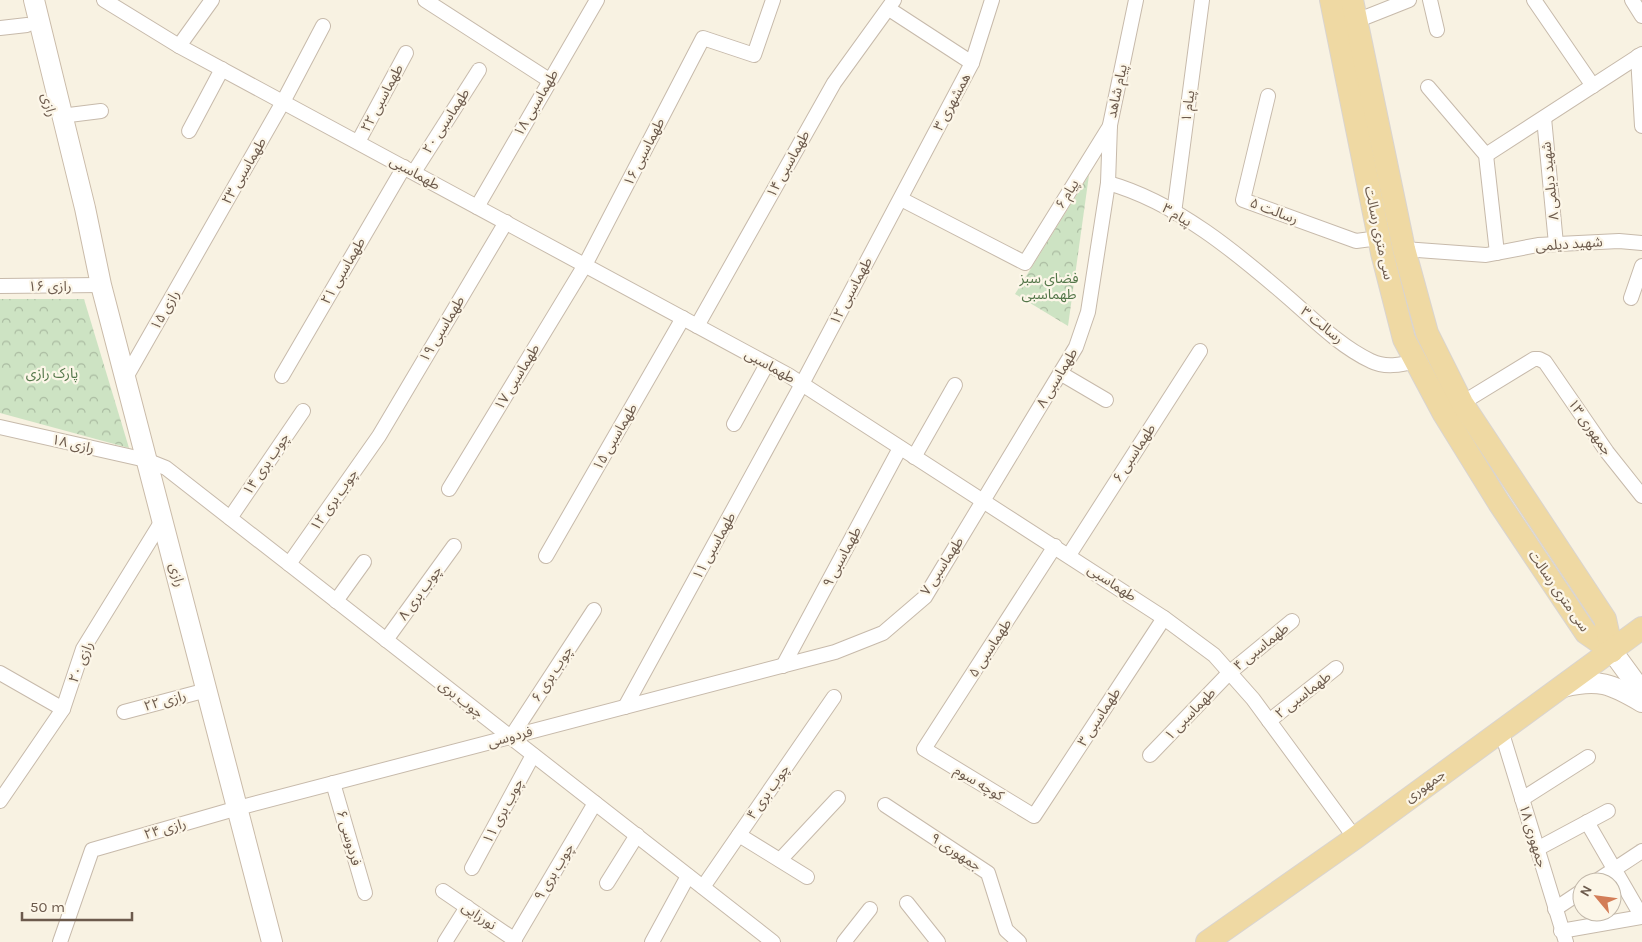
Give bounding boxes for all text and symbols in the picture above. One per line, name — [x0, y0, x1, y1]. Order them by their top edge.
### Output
street label: ۲۲ طهماسبی — [357, 61, 407, 135]
street label: پیام شاهد — [1103, 63, 1133, 120]
street label: ۱۸ طهماسبی — [510, 67, 562, 139]
street label: ۳ همشهری — [930, 70, 974, 134]
street label: ۲۰ طهماسبی — [419, 85, 473, 157]
street label: ۱ پیام — [1178, 89, 1200, 123]
street label: رازی — [38, 91, 60, 119]
street label: ۱۶ طهماسبی — [620, 115, 668, 189]
street label: ۱۴ طهماسبی — [763, 127, 813, 201]
street label: ۲۳ طهماسبی — [218, 135, 270, 207]
street label: ۸ شهید دیلمی — [1537, 141, 1563, 221]
street label: طهماسبی — [387, 152, 443, 194]
street label: ۶ پیام — [1051, 176, 1084, 213]
street label: سی متری رسالت — [1361, 185, 1397, 281]
street label: ۵ رسالت — [1248, 194, 1300, 228]
street label: ۳ پیام — [1158, 200, 1195, 232]
street label: شهید دیلمی — [1535, 233, 1603, 255]
street label: ۲۱ طهماسبی — [317, 235, 369, 307]
street label: ۱۲ طهماسبی — [826, 254, 876, 328]
park label: فضای سبز طهماسبی — [1019, 270, 1078, 303]
street label: رازی ۱۶ — [28, 278, 72, 295]
street label: ۱۵ رازی — [147, 287, 183, 333]
street label: ۱۹ طهماسبی — [416, 293, 468, 365]
street label: ۳ رسالت — [1297, 303, 1347, 347]
street label: ۱۷ طهماسبی — [491, 341, 543, 413]
street label: طهماسبی — [742, 345, 798, 387]
street label: ۸ طهماسبی — [1033, 345, 1081, 411]
park label: پارک رازی — [26, 365, 78, 383]
street label: ۱۳ جمهوری — [1564, 395, 1616, 459]
street label: ۱۵ طهماسبی — [589, 401, 641, 473]
street label: ۶ طهماسبی — [1109, 421, 1159, 485]
street label: ۱۴ چوب بری — [239, 430, 294, 499]
street label: رازی ۱۸ — [50, 431, 96, 457]
street label: ۱۲ چوب بری — [307, 466, 362, 535]
street label: ۱۱ طهماسبی — [689, 509, 739, 583]
street label: ۹ طهماسبی — [819, 524, 865, 590]
street label: ۷ طهماسبی — [917, 534, 967, 598]
street label: سی متری رسالت — [1525, 547, 1593, 635]
street label: رازی — [166, 561, 188, 589]
street label: طهماسبی — [1084, 561, 1140, 605]
street label: ۸ چوب بری — [394, 562, 446, 624]
street label: ۵ طهماسبی — [965, 616, 1015, 680]
street label: ۴ طهماسبی — [1230, 620, 1292, 674]
street label: رازی ۲۰ — [65, 639, 97, 685]
street label: ۶ چوب بری — [528, 643, 577, 706]
street label: ۲ طهماسبی — [1272, 668, 1334, 722]
street label: چوب بری — [435, 676, 487, 723]
street label: ۱ طهماسبی — [1161, 684, 1219, 744]
street label: ۳ طهماسبی — [1074, 685, 1124, 749]
street label: رازی ۲۲ — [142, 687, 188, 715]
street label: فردوسی — [486, 723, 534, 751]
street label: ۴ چوب بری — [743, 761, 794, 823]
street label: کوچه سوم — [950, 762, 1007, 806]
street label: جمهوری — [1401, 766, 1449, 806]
street label: ۱۱ چوب بری — [479, 775, 528, 847]
street label: جمهوری ۱۸ — [1515, 802, 1551, 870]
street label: فردوسی ۶ — [333, 808, 365, 868]
street label: رازی ۲۴ — [142, 815, 188, 843]
street label: ۹ جمهوری — [927, 829, 985, 875]
street label: ۹ چوب بری — [530, 840, 578, 904]
north arrow — [1572, 872, 1622, 922]
text: N — [1576, 882, 1596, 899]
scale bar — [22, 890, 132, 922]
text: 50 m — [30, 898, 65, 916]
street label: نورزایی — [458, 898, 500, 934]

